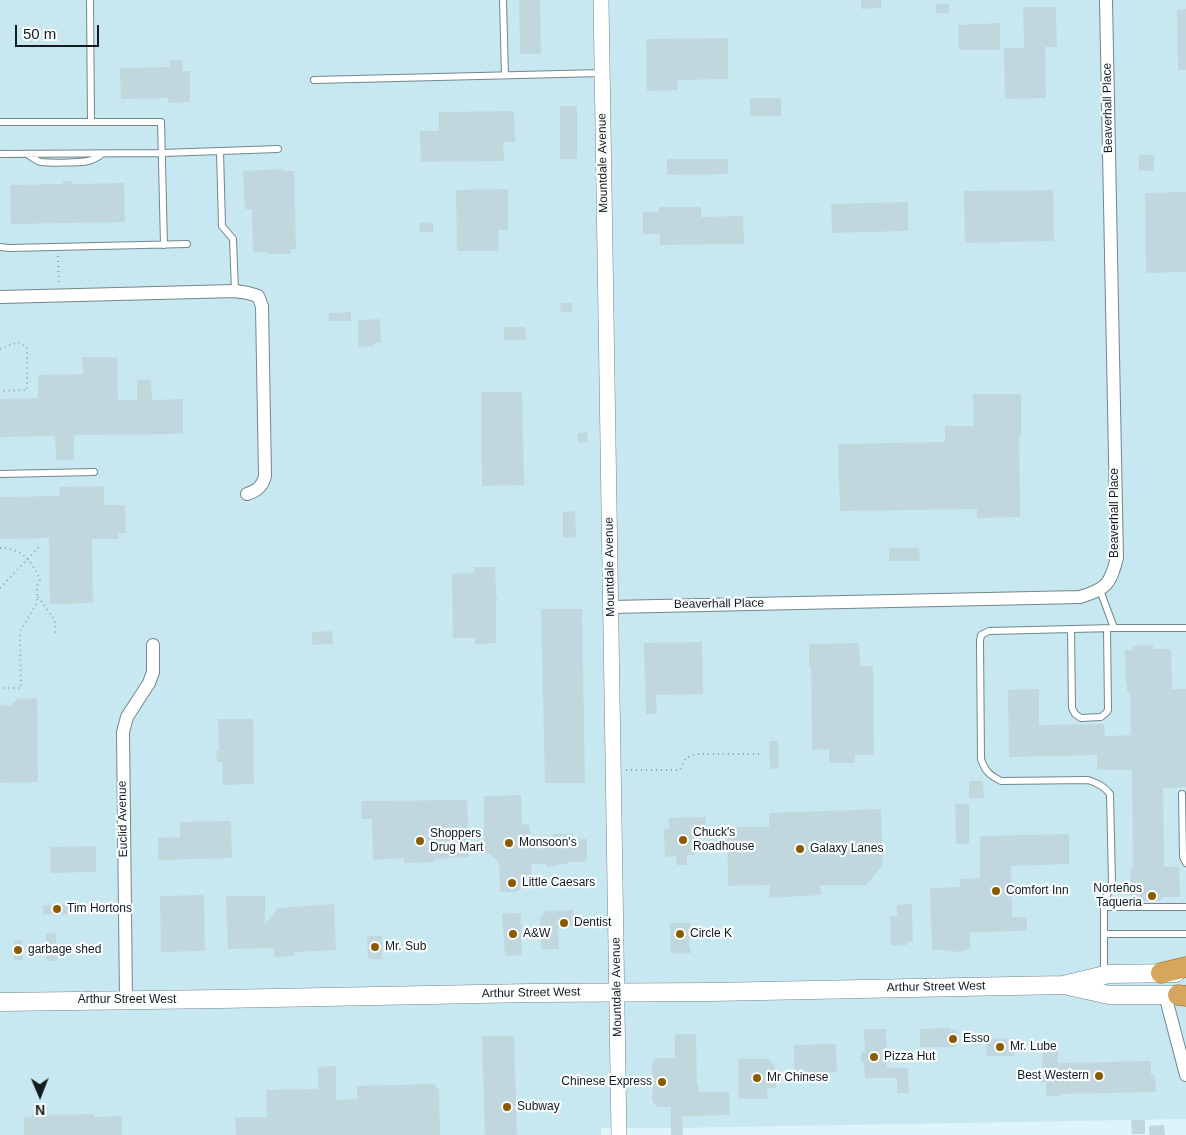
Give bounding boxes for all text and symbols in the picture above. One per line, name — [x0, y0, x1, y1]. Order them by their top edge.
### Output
scale bar — [18, 15, 101, 47]
text: 50 m — [23, 25, 56, 42]
street label: Beaverhall Place — [1100, 63, 1116, 153]
street label: Mountdale Avenue — [595, 113, 611, 213]
street label: Beaverhall Place — [1108, 468, 1122, 558]
street label: Mountdale Avenue — [602, 517, 618, 617]
street label: Beaverhall Place — [674, 596, 764, 612]
street label: Euclid Avenue — [115, 781, 131, 857]
place label: Chuck's Roadhouse — [693, 826, 754, 854]
place label: Shoppers Drug Mart — [430, 827, 483, 855]
marker: Chuck's Roadhouse — [677, 834, 689, 846]
marker: Shoppers Drug Mart — [414, 835, 426, 847]
place label: Monsoon's — [519, 836, 577, 850]
marker: Monsoon's — [503, 837, 515, 849]
place label: Galaxy Lanes — [810, 842, 883, 856]
marker: Galaxy Lanes — [794, 843, 806, 855]
place label: Little Caesars — [522, 876, 595, 890]
marker: Little Caesars — [506, 877, 518, 889]
place label: Norteños Taqueria — [1093, 882, 1142, 910]
place label: Comfort Inn — [1006, 884, 1069, 898]
marker: Comfort Inn — [990, 885, 1002, 897]
marker: Norteños Taqueria — [1146, 890, 1158, 902]
place label: Tim Hortons — [67, 902, 132, 916]
marker: Tim Hortons — [51, 903, 63, 915]
place label: Dentist — [574, 916, 611, 930]
marker: Dentist — [558, 917, 570, 929]
place label: A&W — [523, 927, 550, 941]
place label: Circle K — [690, 927, 732, 941]
marker: A&W — [507, 928, 519, 940]
marker: Circle K — [674, 928, 686, 940]
street label: Mountdale Avenue — [609, 937, 625, 1037]
place label: Mr. Sub — [385, 940, 426, 954]
marker: Mr. Sub — [369, 941, 381, 953]
place label: garbage shed — [28, 943, 101, 957]
marker: garbage shed — [12, 944, 24, 956]
street label: Arthur Street West — [887, 979, 985, 995]
street label: Arthur Street West — [482, 985, 580, 1001]
street label: Arthur Street West — [78, 993, 176, 1007]
place label: Esso — [963, 1032, 990, 1046]
marker: Esso — [947, 1033, 959, 1045]
place label: Mr. Lube — [1010, 1040, 1057, 1054]
marker: Mr. Lube — [994, 1041, 1006, 1053]
place label: Pizza Hut — [884, 1050, 935, 1064]
marker: Pizza Hut — [868, 1051, 880, 1063]
place label: Best Western — [1017, 1069, 1089, 1083]
north arrow — [15, 1070, 65, 1120]
marker: Best Western — [1093, 1070, 1105, 1082]
place label: Mr Chinese — [767, 1071, 828, 1085]
marker: Mr Chinese — [751, 1072, 763, 1084]
place label: Chinese Express — [561, 1075, 652, 1089]
marker: Chinese Express — [656, 1076, 668, 1088]
place label: Subway — [517, 1100, 560, 1114]
marker: Subway — [501, 1101, 513, 1113]
text: N — [35, 1102, 45, 1118]

